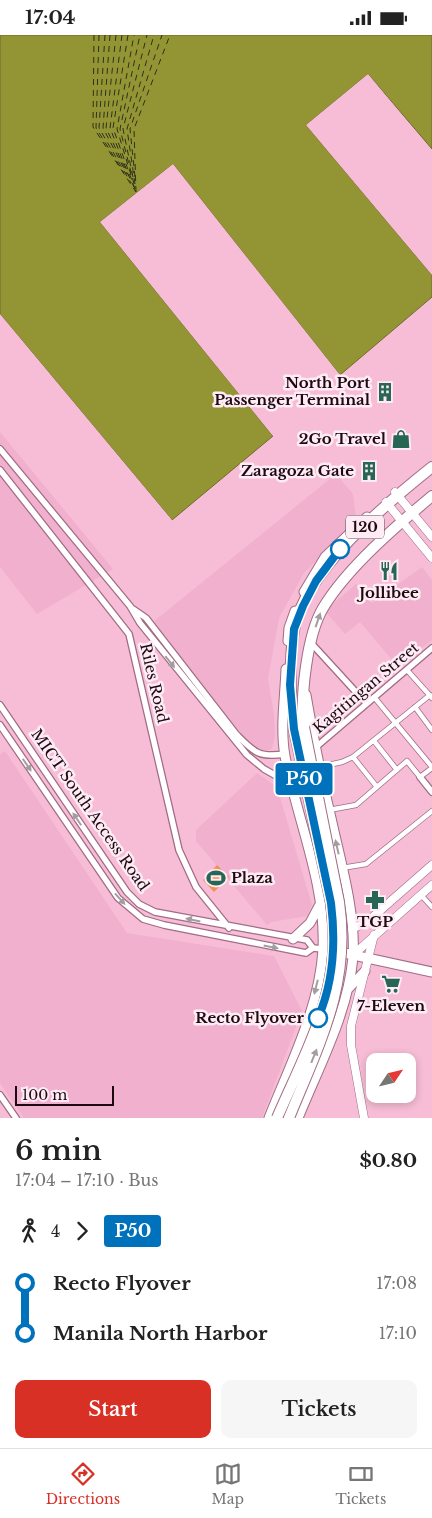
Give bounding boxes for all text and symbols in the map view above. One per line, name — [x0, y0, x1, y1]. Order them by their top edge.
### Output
text: 17:04 — [25, 6, 75, 29]
place label: North Port Passenger Terminal — [214, 373, 371, 409]
building icon: North Port Passenger Terminal — [374, 381, 396, 403]
shop icon: 2Go Travel — [390, 428, 412, 450]
place label: 2Go Travel — [299, 429, 387, 448]
building icon: Zaragoza Gate — [358, 460, 380, 482]
place label: Zaragoza Gate — [241, 461, 354, 480]
road number: 120 — [346, 516, 384, 539]
unlabelled marker — [330, 539, 350, 559]
restaurant icon: Jollibee — [378, 560, 400, 582]
place label: Jollibee — [356, 583, 419, 602]
one-way arrow — [315, 613, 322, 628]
street label: Kagitingan Street — [309, 638, 423, 737]
street label: Riles Road — [136, 641, 173, 725]
one-way arrow — [165, 655, 176, 668]
street label: MICT South Access Road — [27, 725, 154, 894]
one-way arrow — [23, 758, 32, 772]
line badge: P50 — [275, 763, 333, 795]
text: P50 — [286, 768, 322, 790]
one-way arrow — [72, 812, 82, 826]
one-way arrow — [333, 839, 341, 854]
sports icon: Plaza — [205, 867, 227, 889]
place label: Plaza — [231, 868, 273, 887]
pharmacy icon: TGP — [364, 889, 386, 911]
one-way arrow — [114, 892, 126, 904]
place label: TGP — [357, 912, 393, 931]
one-way arrow — [186, 916, 201, 924]
one-way arrow — [264, 943, 279, 951]
supermarket icon: 7-Eleven — [380, 973, 402, 995]
one-way arrow — [312, 979, 320, 994]
place label: 7-Eleven — [357, 996, 425, 1015]
place label: Recto Flyover — [195, 1008, 305, 1027]
marker: Recto Flyover — [308, 1008, 328, 1028]
one-way arrow — [310, 1049, 318, 1064]
north arrow — [366, 1053, 416, 1103]
map controls — [366, 1053, 416, 1103]
scale bar — [15, 1083, 114, 1106]
text: 100 m — [22, 1086, 67, 1104]
text: 6 min — [15, 1133, 102, 1168]
text: $0.80 — [359, 1149, 417, 1172]
text: 17:04 – 17:10 · Bus — [15, 1170, 159, 1190]
icon: walk — [15, 1217, 43, 1245]
icon: forward — [68, 1217, 96, 1245]
text: P50 — [114, 1220, 151, 1242]
text: 4 — [51, 1221, 60, 1241]
text: Recto Flyover — [53, 1272, 191, 1295]
text: 17:08 — [376, 1273, 417, 1293]
text: Manila North Harbor — [53, 1322, 267, 1345]
text: 17:10 — [379, 1323, 417, 1343]
button: Start — [15, 1380, 211, 1438]
button: Tickets — [221, 1380, 417, 1438]
tab: Directions — [46, 1460, 120, 1508]
tab: Map — [212, 1460, 244, 1508]
tab: Tickets — [335, 1460, 386, 1508]

